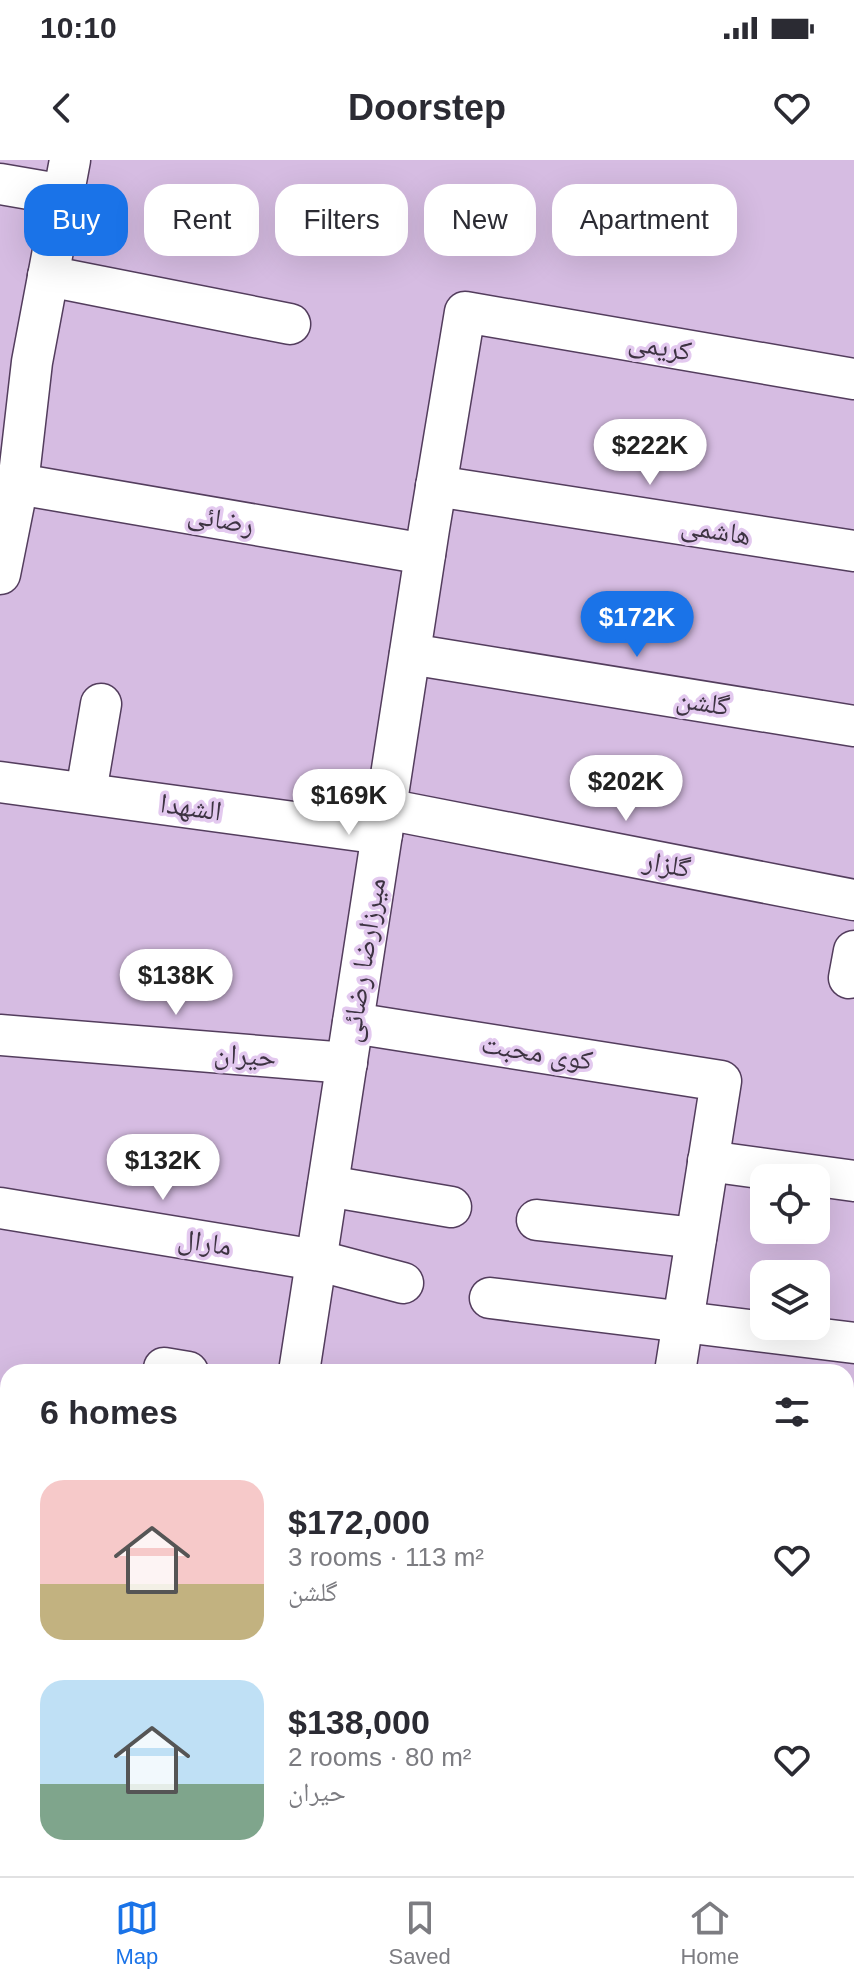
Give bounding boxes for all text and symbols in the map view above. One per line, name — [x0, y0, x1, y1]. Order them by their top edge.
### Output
text: 10:10 — [40, 11, 117, 44]
icon: back — [40, 86, 84, 130]
icon: heart — [770, 86, 814, 130]
text: Doorstep — [348, 87, 506, 128]
chip: Buy — [24, 184, 128, 256]
chip: Rent — [144, 184, 259, 256]
chip: Filters — [275, 184, 408, 256]
chip: New — [424, 184, 536, 256]
chip: Apartment — [552, 184, 737, 256]
street label: کریمی — [626, 325, 694, 369]
pin: $222K — [594, 419, 706, 487]
text: $222K — [612, 430, 688, 460]
street label: رضائی — [185, 498, 257, 542]
street label: هاشمی — [678, 509, 753, 553]
pin: $172K — [581, 591, 693, 659]
text: $172K — [599, 602, 675, 632]
street label: گلشن — [674, 683, 732, 724]
pin: $202K — [570, 755, 682, 823]
text: $202K — [588, 766, 664, 796]
pin: $169K — [293, 769, 405, 837]
text: $169K — [311, 780, 387, 810]
street label: الشهدا — [158, 787, 224, 827]
street label: گلزار — [640, 844, 694, 884]
street label: میرزارضا رضائی — [335, 876, 393, 1045]
pin: $138K — [120, 949, 232, 1017]
text: $138K — [138, 960, 214, 990]
street label: کوی محبت — [479, 1028, 595, 1077]
street label: حیران — [213, 1037, 277, 1074]
pin: $132K — [107, 1134, 219, 1202]
text: $132K — [125, 1145, 201, 1175]
map controls — [750, 1164, 830, 1340]
button: locate — [750, 1164, 830, 1244]
street label: مارال — [176, 1222, 234, 1263]
button: layers — [750, 1260, 830, 1340]
icon: filters — [770, 1390, 814, 1434]
text: 6 homes — [40, 1393, 178, 1431]
text: $172,000 — [288, 1503, 430, 1541]
icon: home — [104, 1512, 200, 1608]
icon: heart — [770, 1538, 814, 1582]
text: 3 rooms · 113 m² — [288, 1542, 484, 1572]
text: گلشن — [288, 1577, 338, 1607]
text: $138,000 — [288, 1703, 430, 1741]
icon: home — [104, 1712, 200, 1808]
icon: heart — [770, 1738, 814, 1782]
text: 2 rooms · 80 m² — [288, 1742, 472, 1772]
text: حیران — [288, 1777, 346, 1807]
tab: Map — [115, 1896, 159, 1970]
tab: Saved — [388, 1896, 451, 1970]
tab: Home — [680, 1896, 739, 1970]

